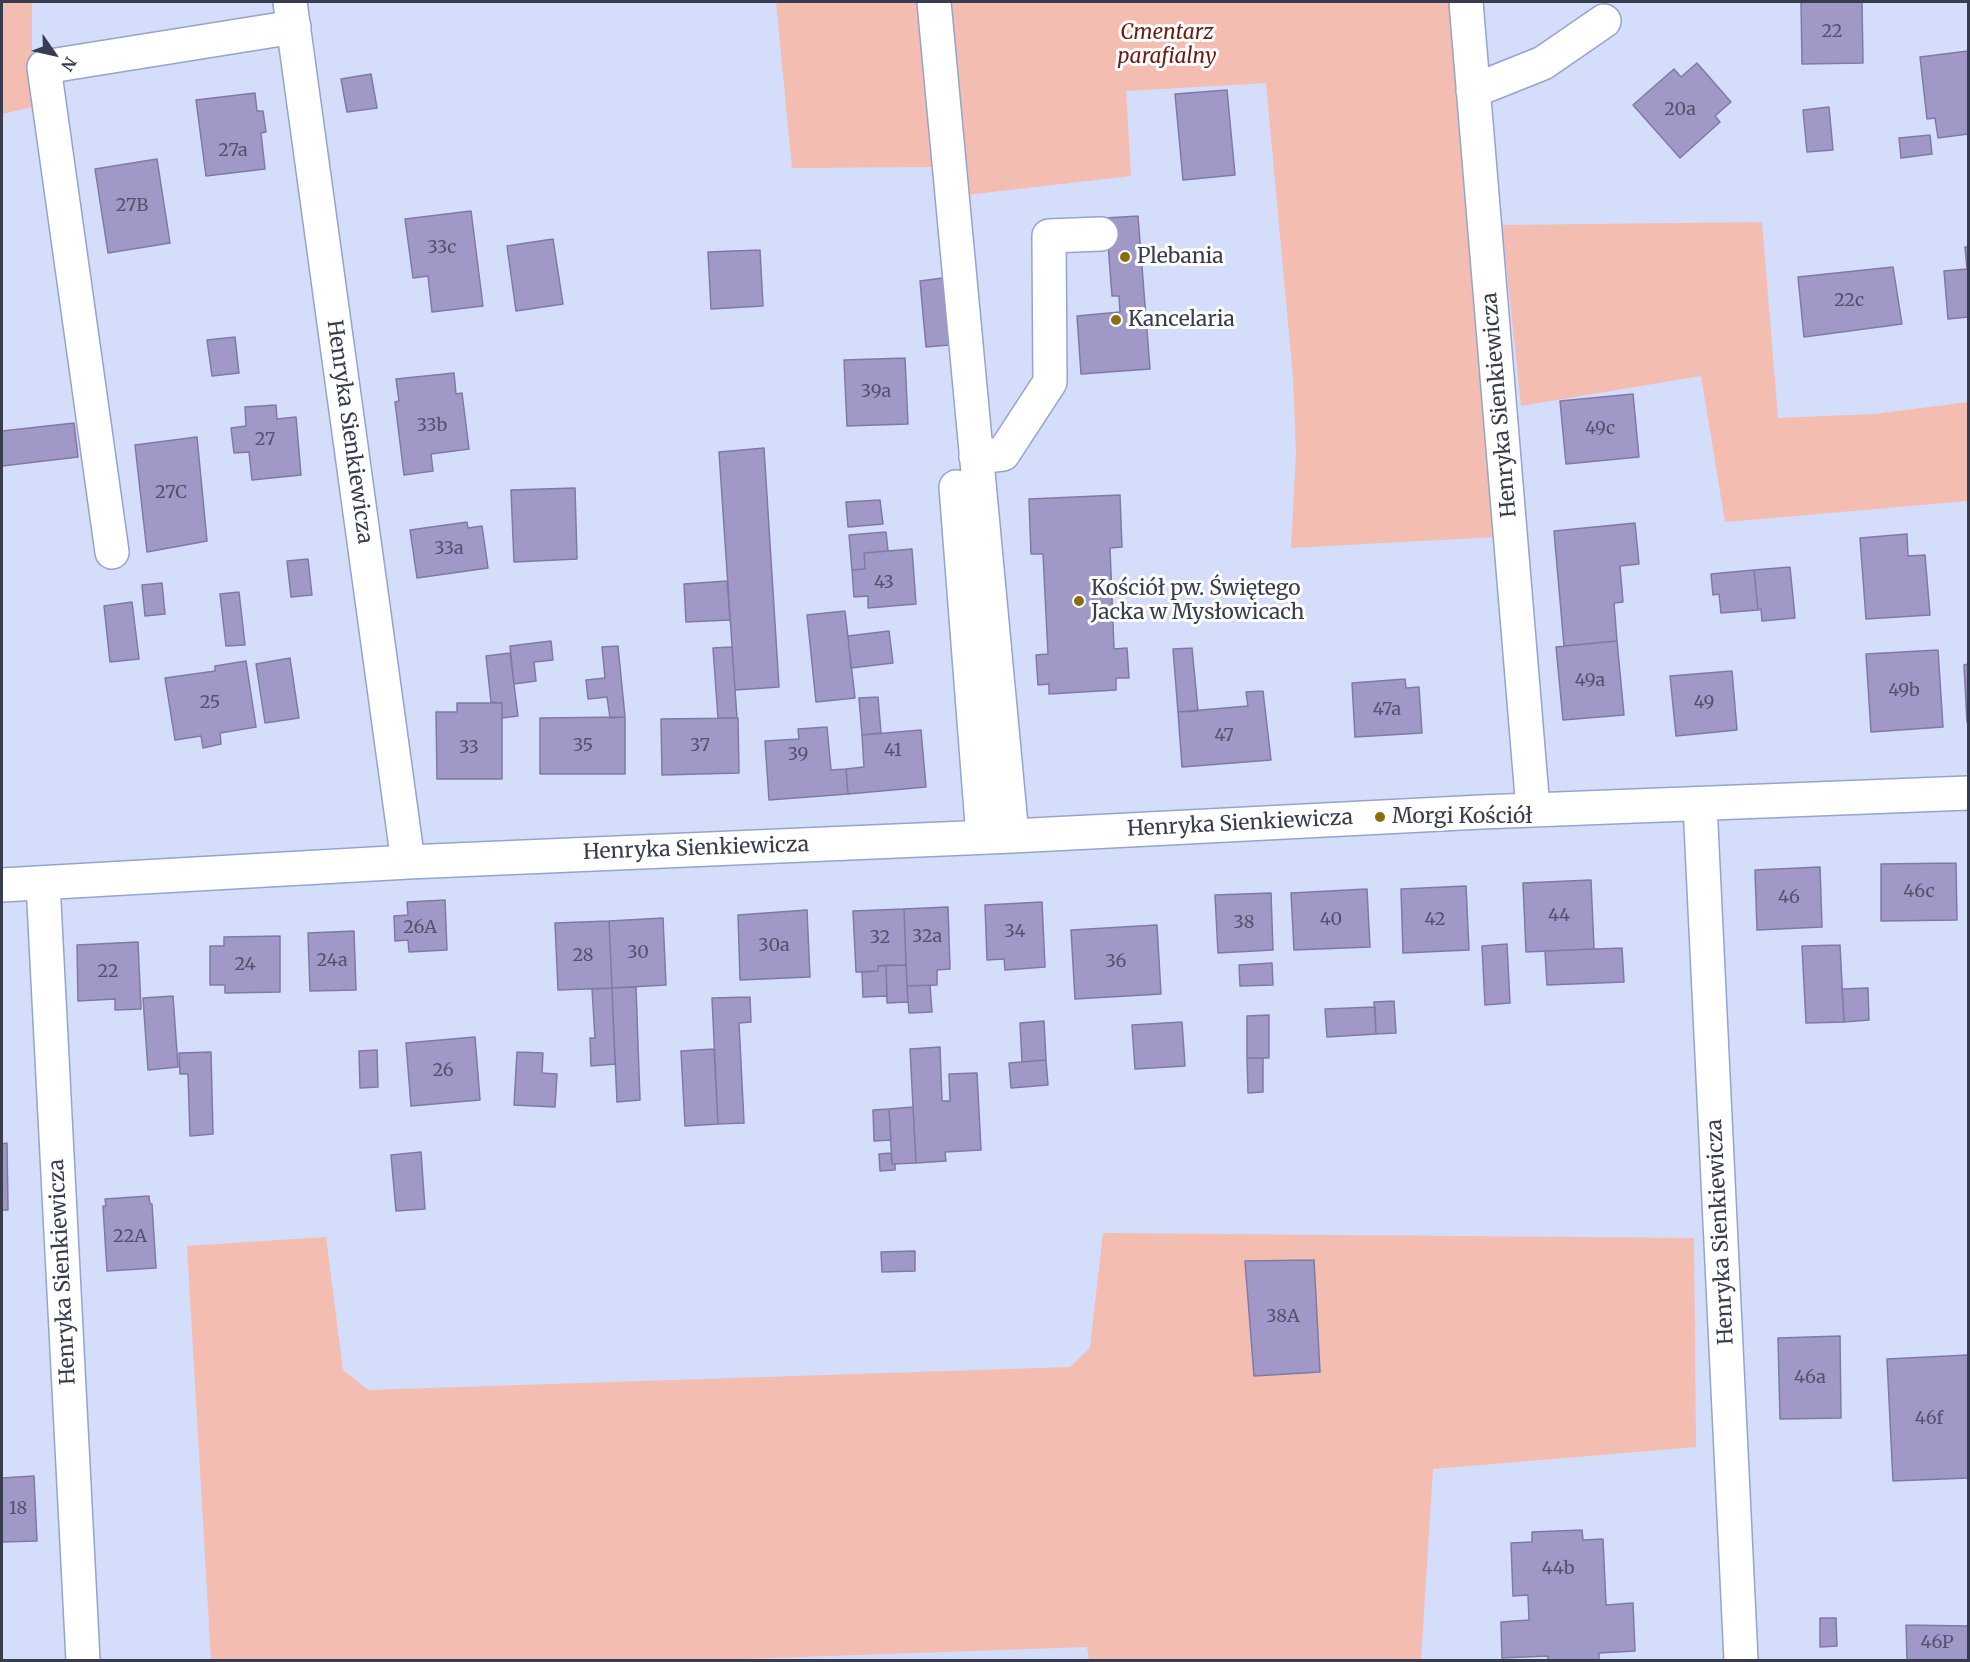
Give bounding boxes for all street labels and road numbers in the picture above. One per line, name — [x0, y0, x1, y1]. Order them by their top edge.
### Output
street label: Henryka Sienkiewicza — [1478, 291, 1522, 519]
street label: Henryka Sienkiewicza — [321, 318, 377, 546]
street label: Henryka Sienkiewicza — [1126, 806, 1354, 842]
street label: Henryka Sienkiewicza — [583, 832, 809, 866]
street label: Henryka Sienkiewicza — [1703, 1118, 1739, 1346]
street label: Henryka Sienkiewicza — [45, 1158, 81, 1386]

